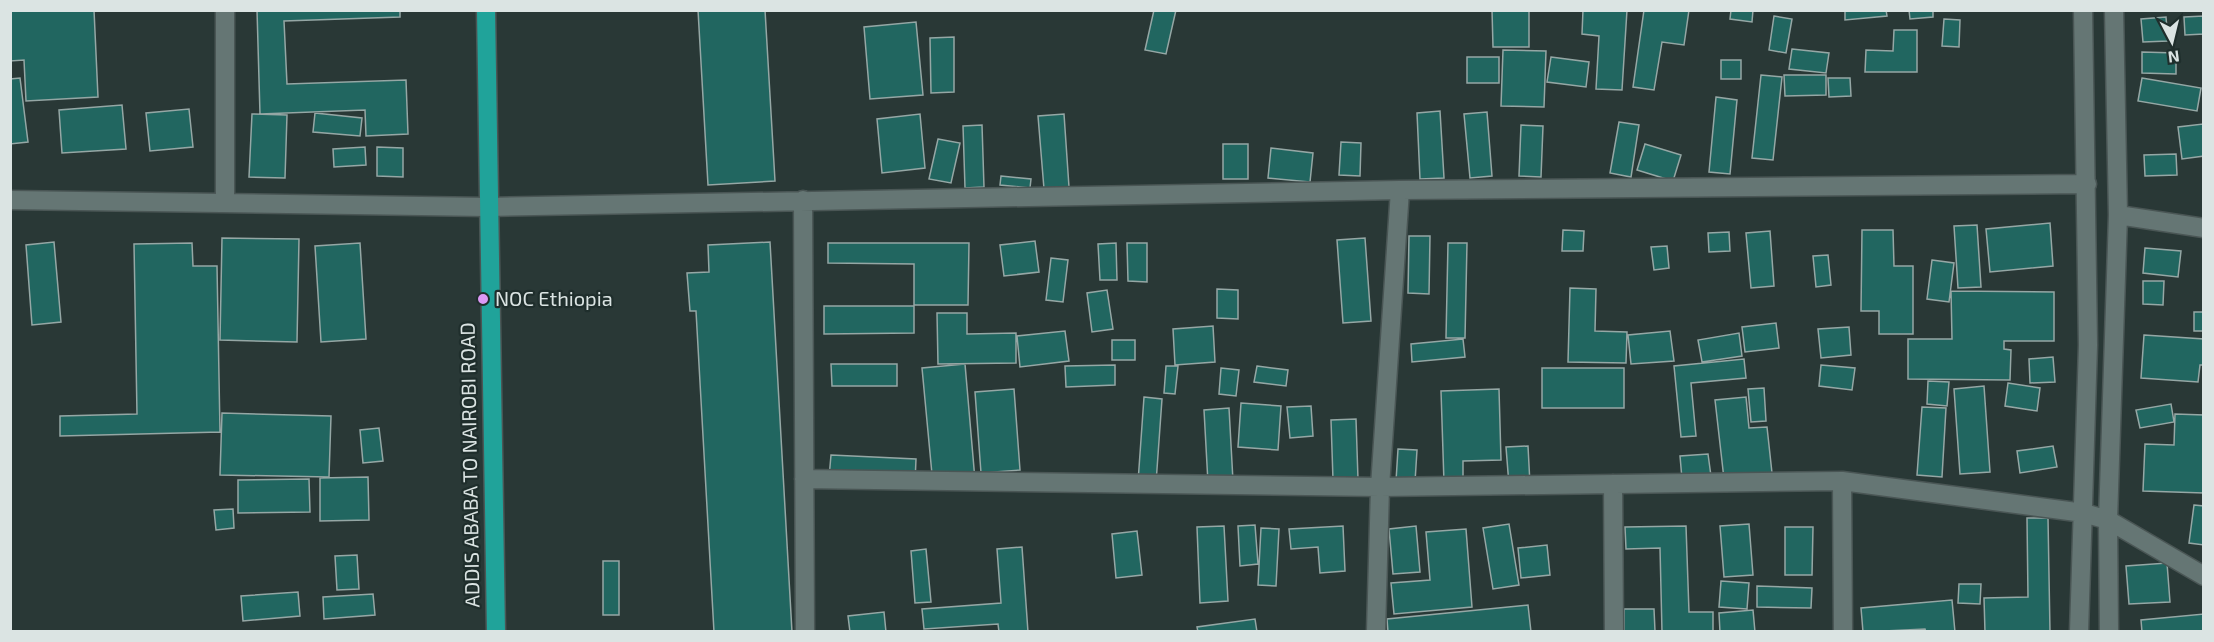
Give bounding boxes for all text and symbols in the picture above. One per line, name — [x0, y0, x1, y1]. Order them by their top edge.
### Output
north arrow — [2142, 12, 2202, 72]
text: N — [2167, 47, 2181, 68]
place label: NOC Ethiopia — [495, 286, 613, 310]
marker: NOC Ethiopia — [476, 292, 490, 306]
street label: ADDIS ABABA TO NAIROBI ROAD — [455, 322, 483, 608]

